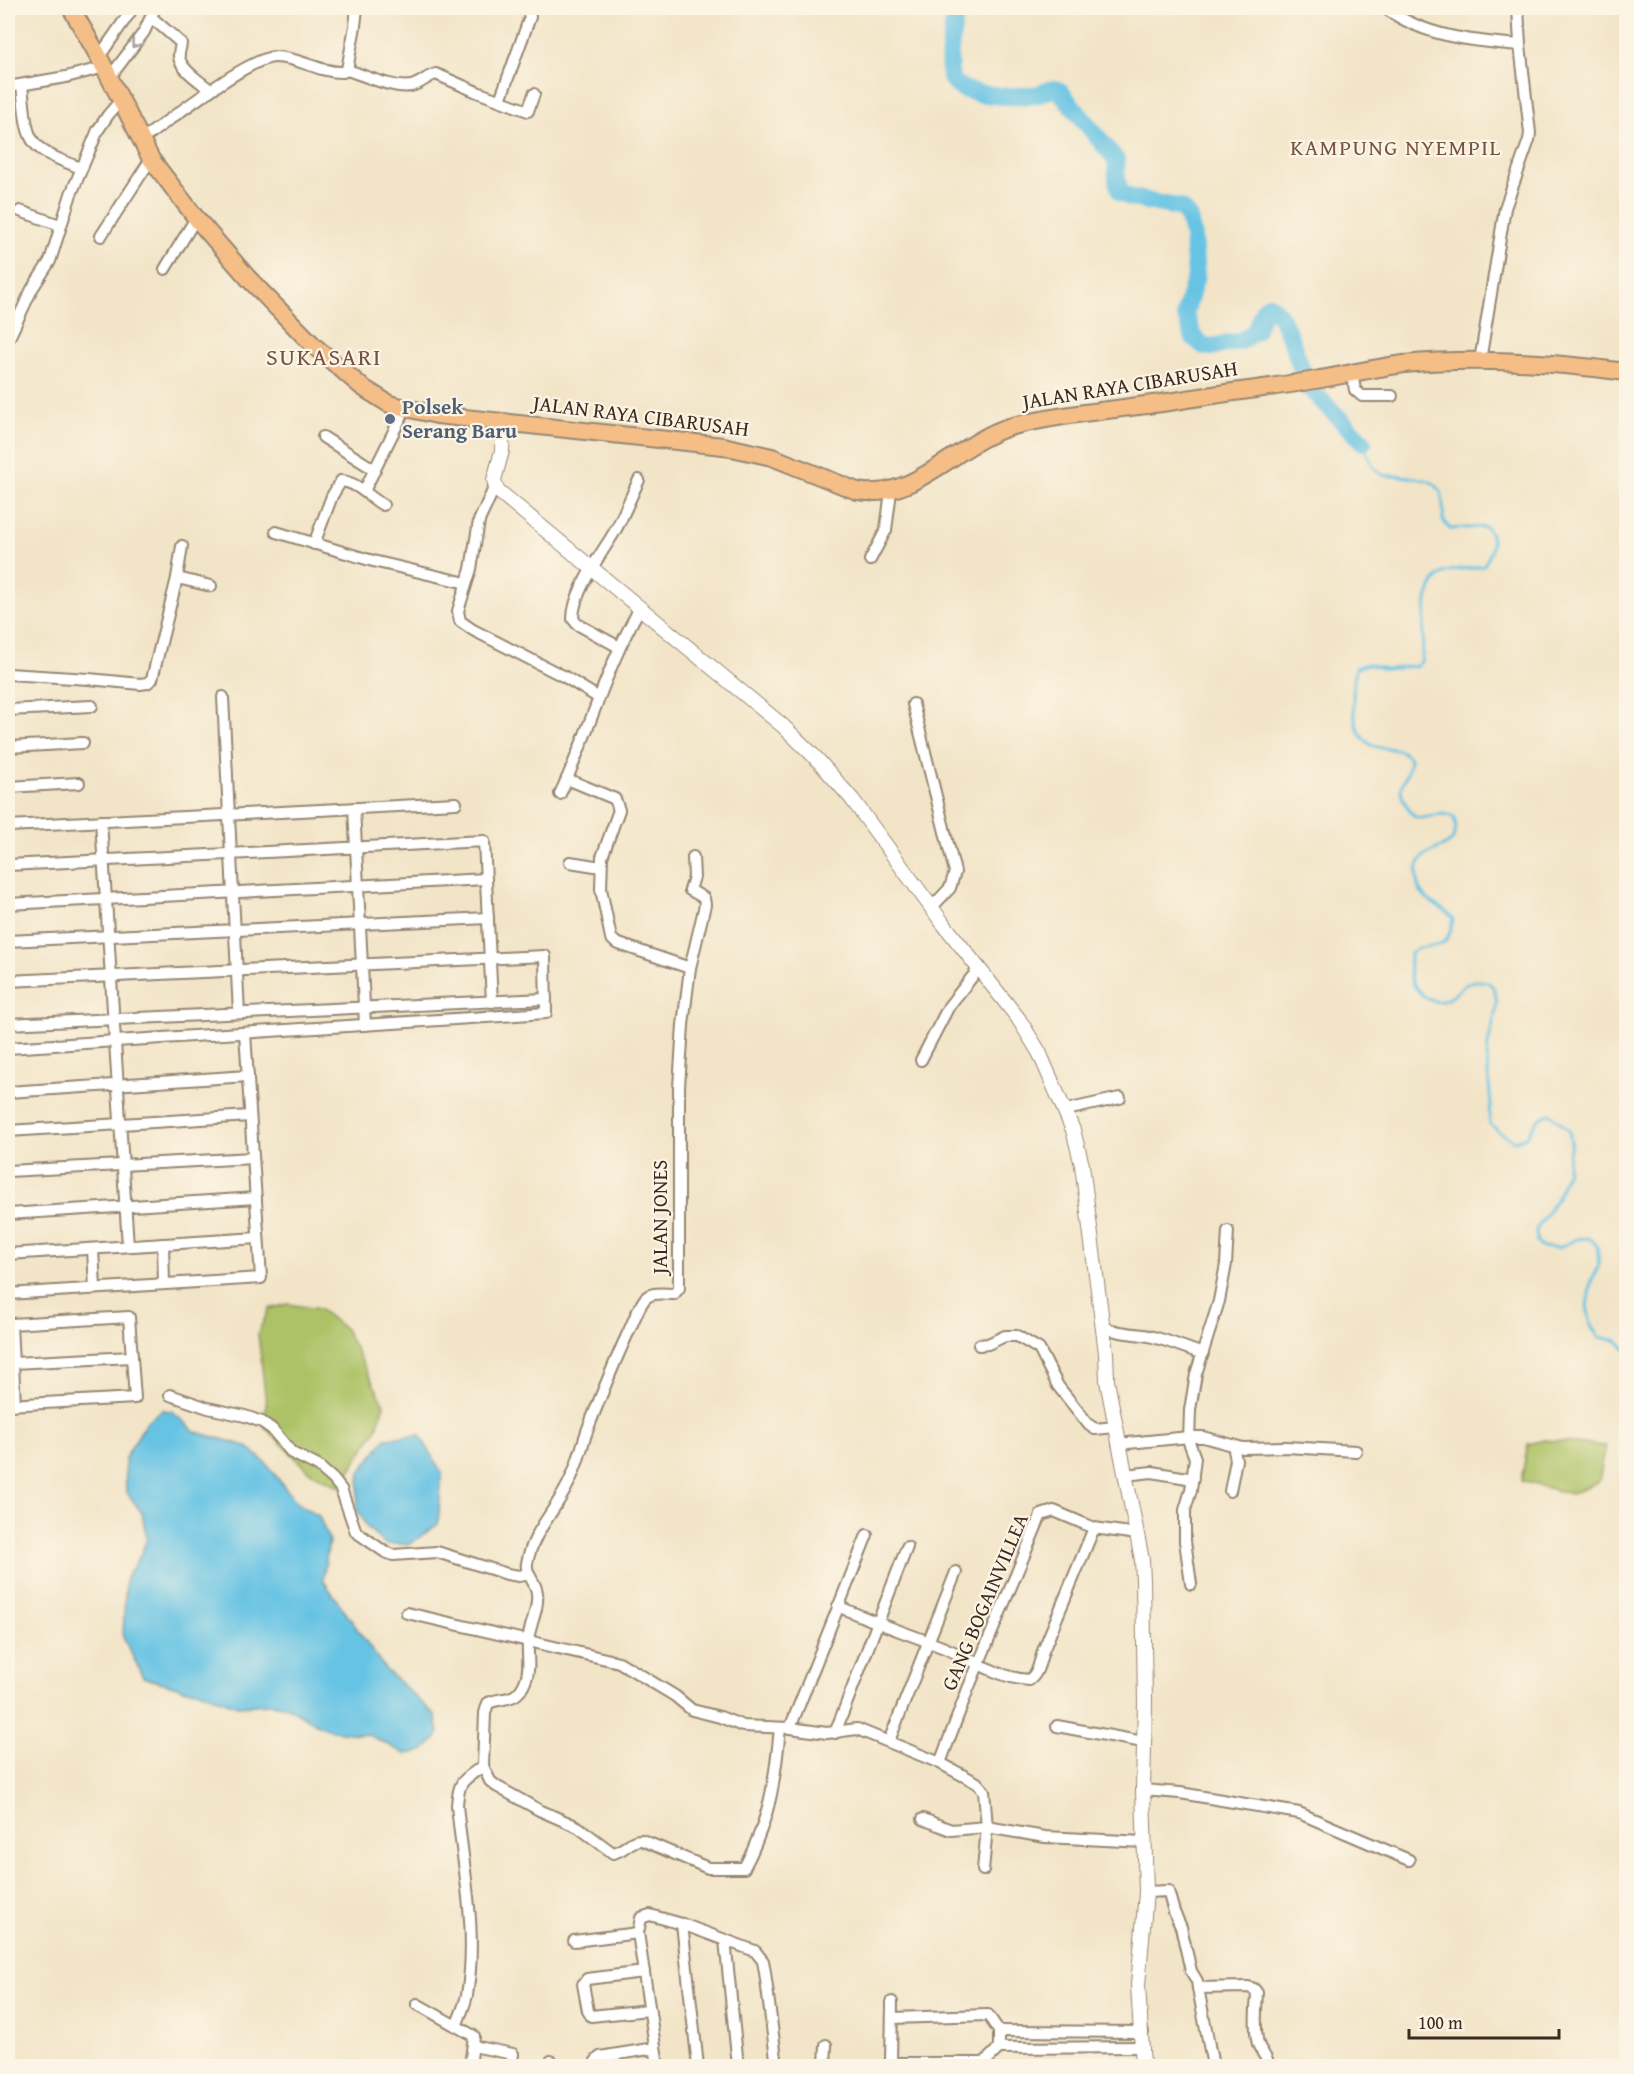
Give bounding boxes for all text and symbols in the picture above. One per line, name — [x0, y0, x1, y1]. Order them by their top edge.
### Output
one-way arrow — [132, 37, 143, 48]
district label: KAMPUNG NYEMPIL — [1290, 131, 1502, 163]
district label: SUKASARI — [266, 339, 382, 374]
street label: JALAN RAYA CIBARUSAH — [1017, 352, 1240, 417]
street label: JALAN RAYA CIBARUSAH — [528, 387, 751, 444]
place label: Polsek Serang Baru — [402, 391, 517, 446]
marker: Polsek Serang Baru — [383, 412, 397, 426]
street label: JALAN JONES — [644, 1160, 675, 1277]
street label: GANG BOGAINVILLEA — [933, 1508, 1036, 1695]
scale bar — [1409, 2002, 1559, 2040]
text: 100 m — [1418, 2009, 1463, 2036]

